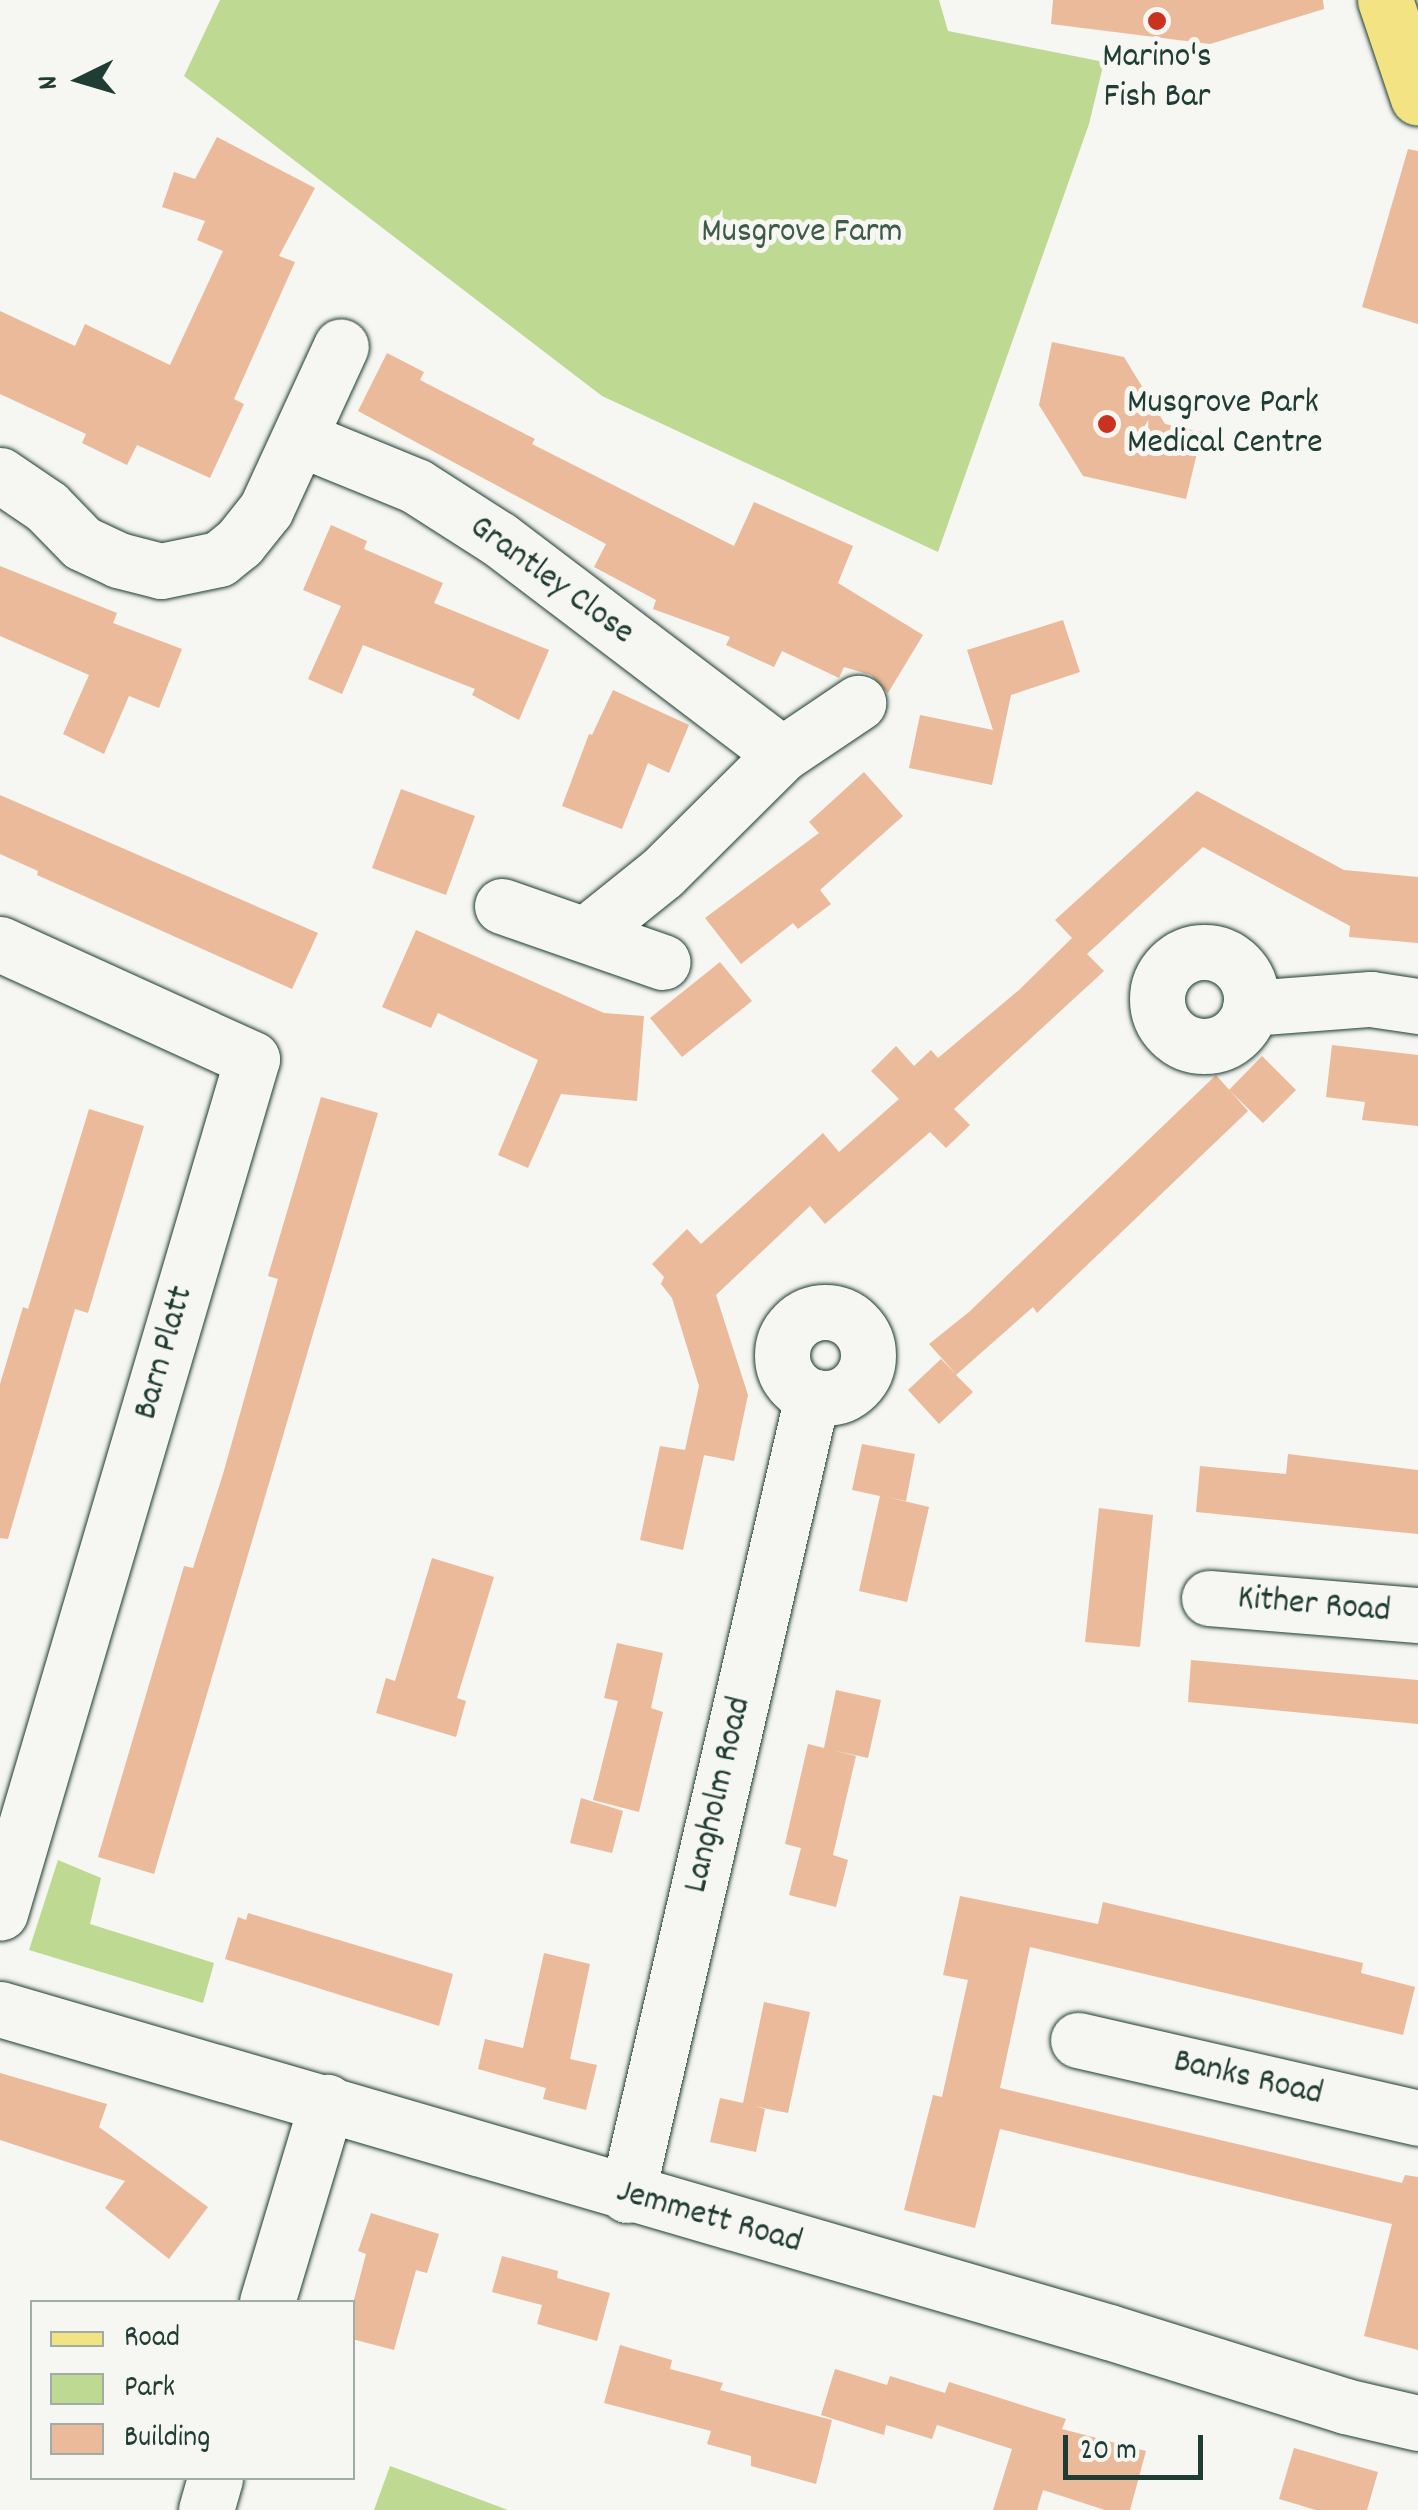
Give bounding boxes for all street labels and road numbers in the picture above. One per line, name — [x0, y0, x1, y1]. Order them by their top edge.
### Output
street label: Grantley Close — [460, 507, 642, 655]
street label: Barn Platt — [126, 1282, 204, 1424]
street label: Kither Road — [1236, 1578, 1392, 1634]
street label: Langholm Road — [676, 1693, 762, 1897]
street label: Banks Road — [1169, 2041, 1327, 2117]
street label: Jemmett Road — [611, 2172, 807, 2264]

